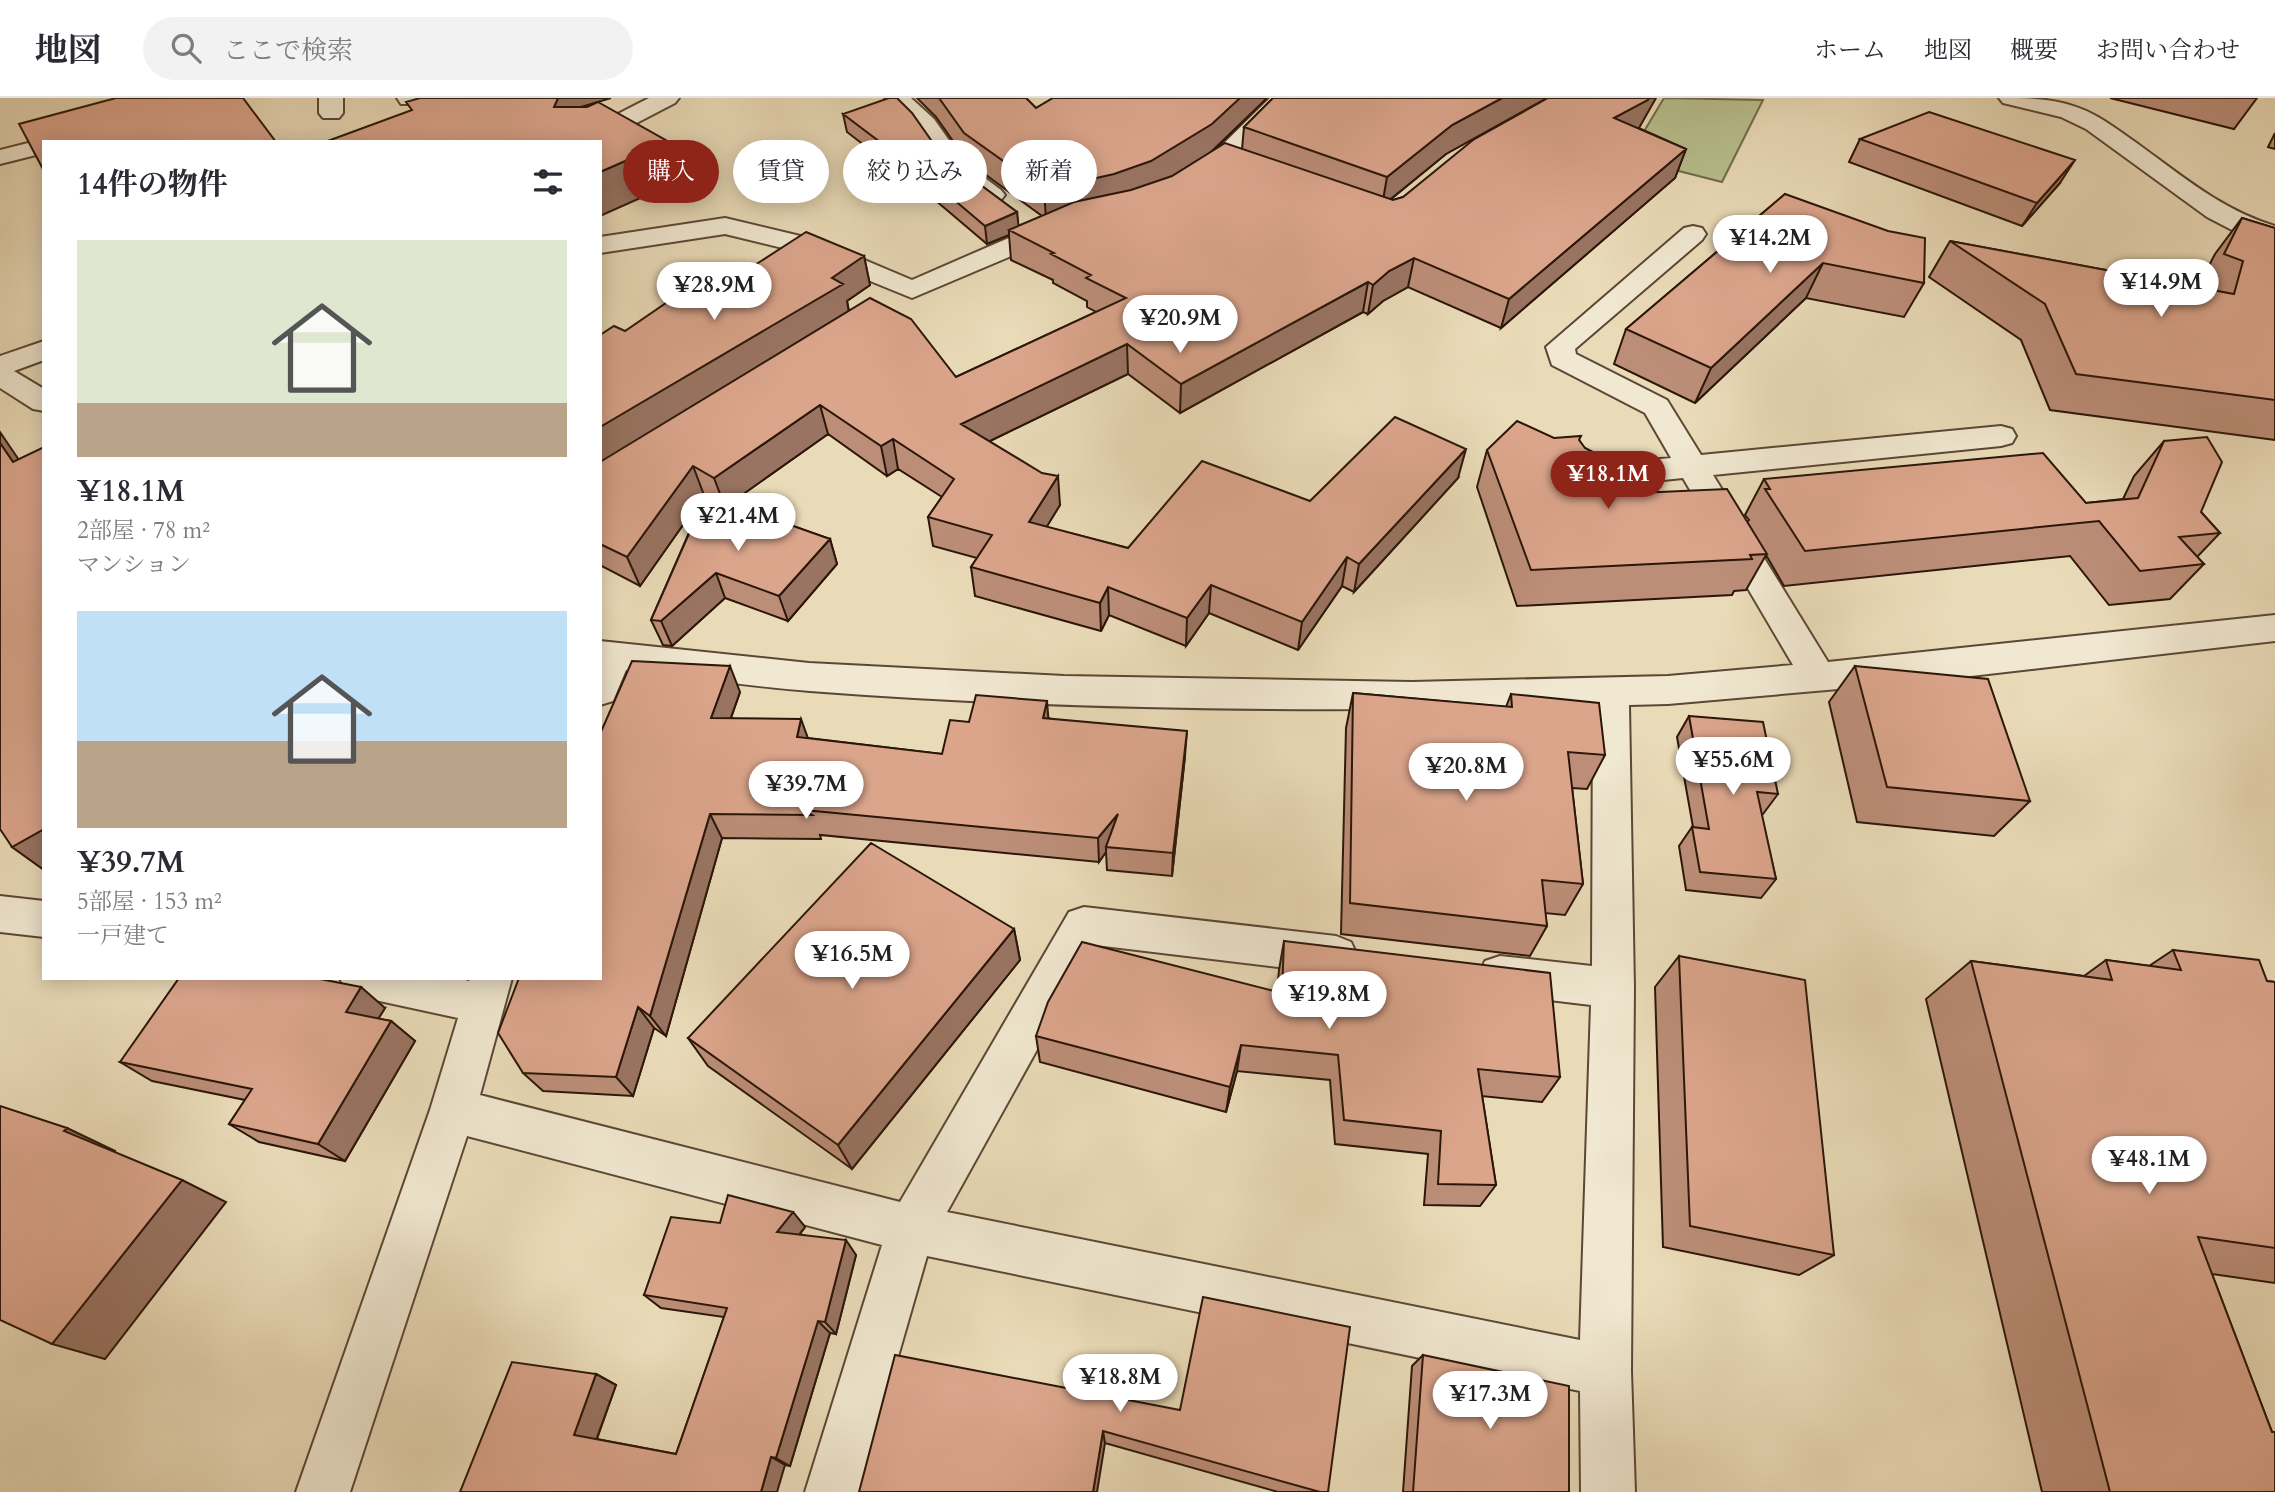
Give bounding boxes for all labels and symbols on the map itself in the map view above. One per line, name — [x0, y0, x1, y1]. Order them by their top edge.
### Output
pin: ¥14.2M — [1713, 216, 1827, 275]
pin: ¥14.9M — [2104, 260, 2218, 319]
pin: ¥28.9M — [657, 262, 771, 322]
pin: ¥20.9M — [1123, 296, 1237, 355]
pin: ¥18.1M — [1551, 452, 1665, 511]
pin: ¥21.4M — [681, 494, 795, 553]
pin: ¥55.6M — [1676, 738, 1790, 797]
pin: ¥20.8M — [1409, 744, 1523, 803]
pin: ¥39.7M — [749, 762, 863, 821]
pin: ¥16.5M — [795, 932, 909, 991]
pin: ¥19.8M — [1272, 972, 1386, 1031]
pin: ¥48.1M — [2092, 1136, 2206, 1196]
pin: ¥18.8M — [1063, 1354, 1177, 1414]
pin: ¥17.3M — [1433, 1372, 1547, 1431]

